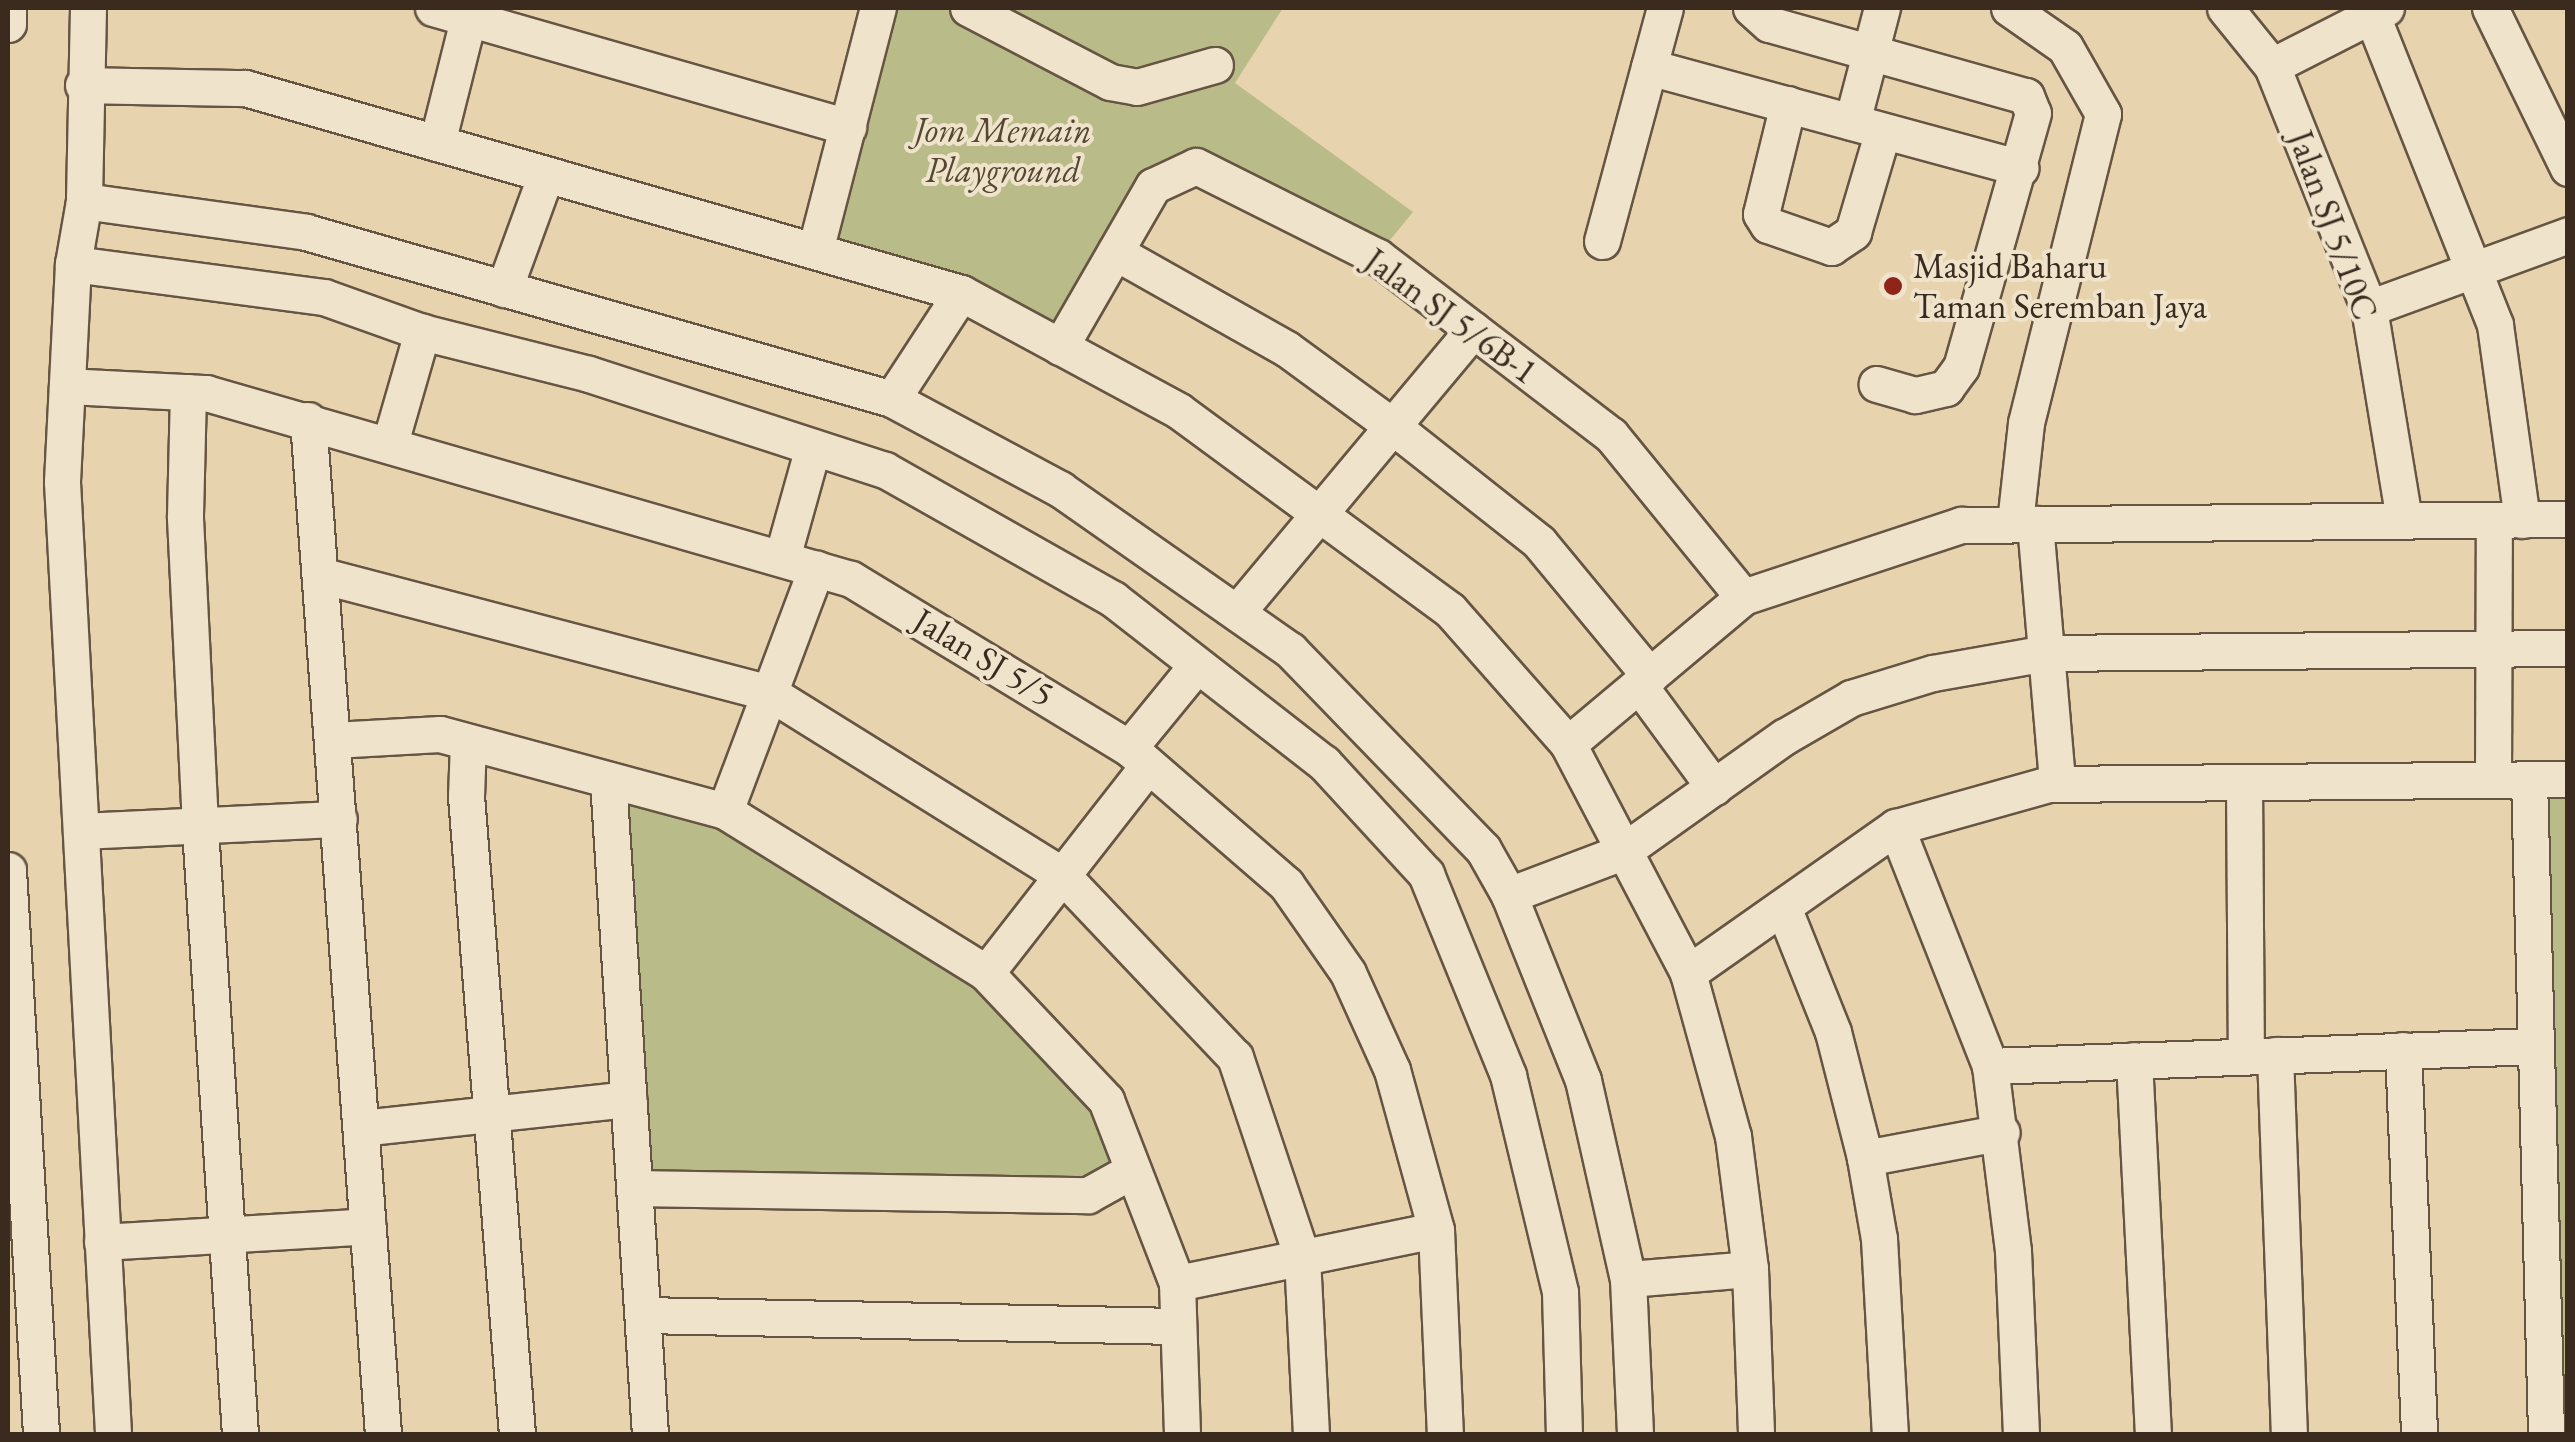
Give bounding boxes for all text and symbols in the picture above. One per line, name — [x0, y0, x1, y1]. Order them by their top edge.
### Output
park label: Jom Memain Playground — [914, 109, 1092, 191]
street label: Jalan SJ 5/10C — [2279, 125, 2387, 325]
street label: Jalan SJ 5/6B-1 — [1356, 239, 1546, 393]
place label: Masjid Baharu Taman Seremban Jaya — [1913, 245, 2207, 327]
marker: Masjid Baharu Taman Seremban Jaya — [1882, 275, 1904, 297]
street label: Jalan SJ 5/5 — [906, 599, 1062, 715]

